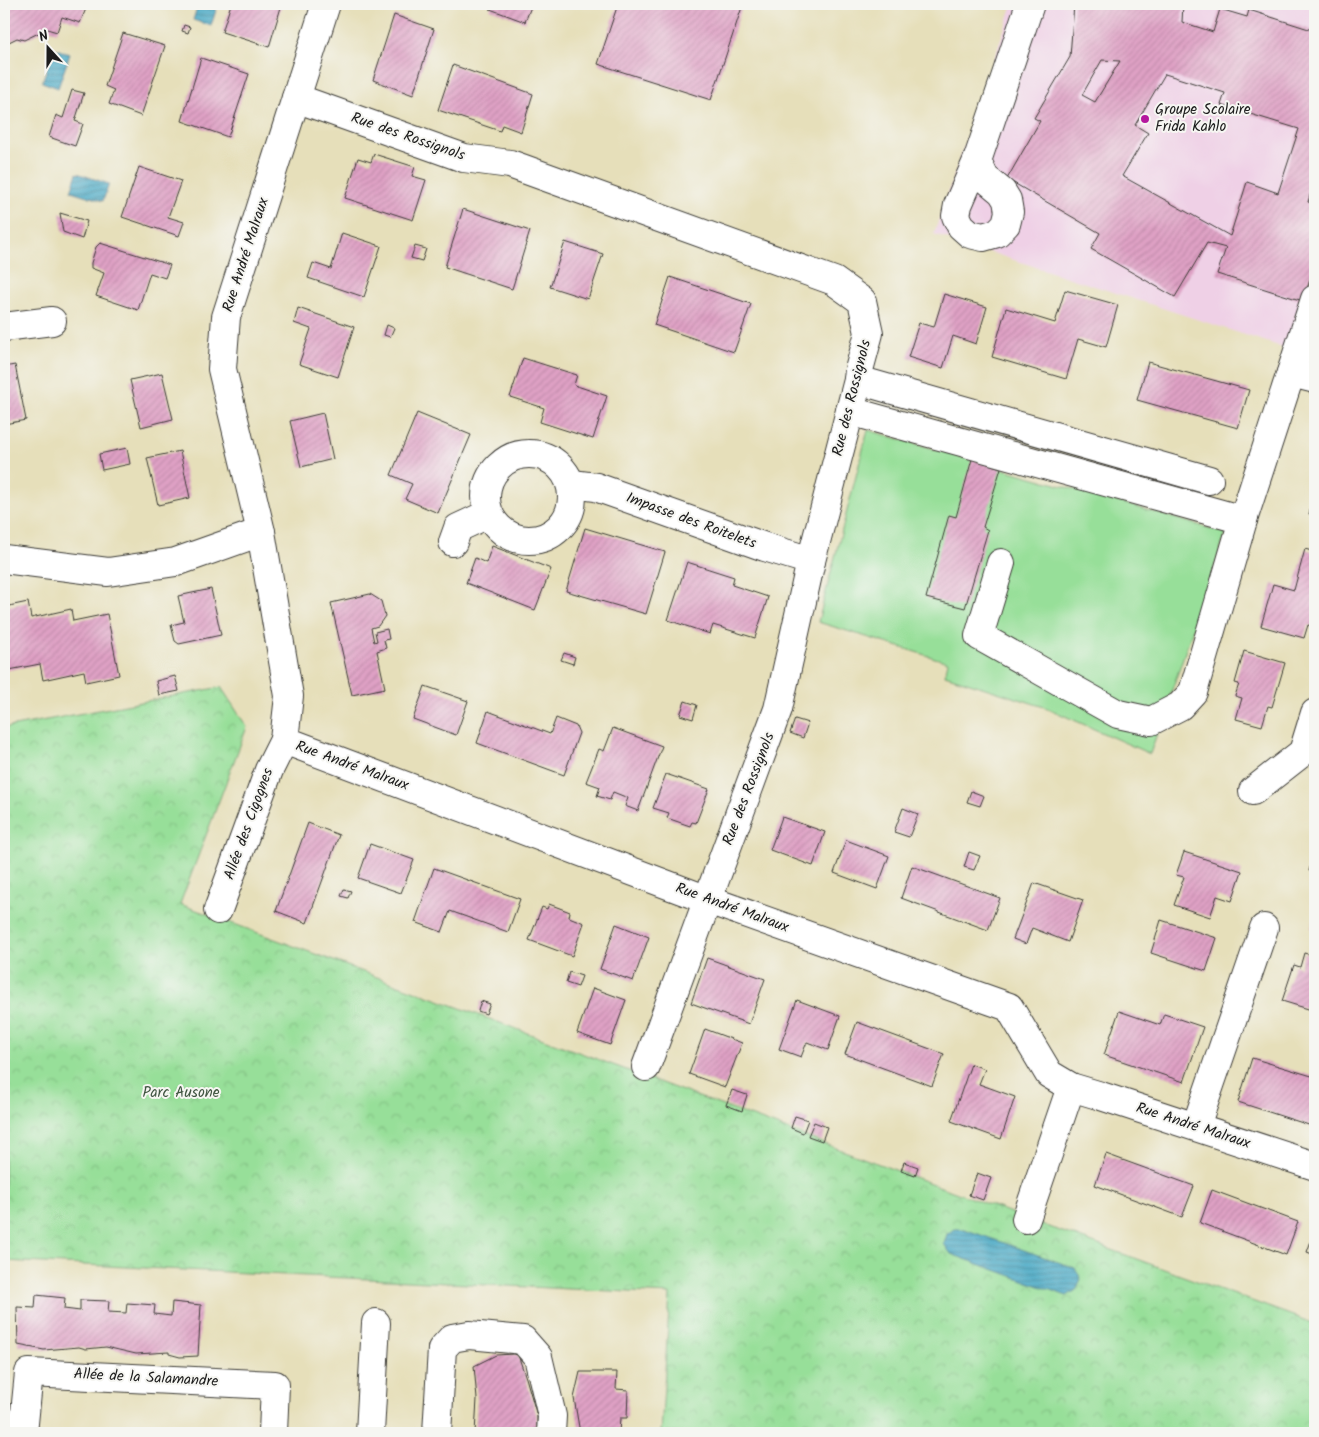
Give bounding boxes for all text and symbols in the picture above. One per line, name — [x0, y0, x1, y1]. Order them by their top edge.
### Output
north arrow — [22, 22, 72, 72]
text: N — [36, 25, 52, 49]
place label: Groupe Scolaire Frida Kahlo — [1155, 98, 1251, 139]
street label: Rue des Rossignols — [348, 106, 469, 168]
marker: Groupe Scolaire Frida Kahlo — [1139, 113, 1151, 125]
street label: Rue André Malraux — [216, 194, 276, 315]
street label: Rue des Rossignols — [826, 337, 878, 459]
street label: Impasse des Roitelets — [622, 486, 760, 556]
street label: Rue des Rossignols — [716, 728, 782, 849]
street label: Rue André Malraux — [292, 734, 413, 798]
street label: Allée des Cigognes — [218, 764, 281, 883]
street label: Rue André Malraux — [672, 876, 793, 940]
park label: Parc Ausone — [142, 1081, 220, 1105]
street label: Rue André Malraux — [1133, 1096, 1254, 1156]
street label: Allée de la Salamandre — [73, 1362, 219, 1394]

